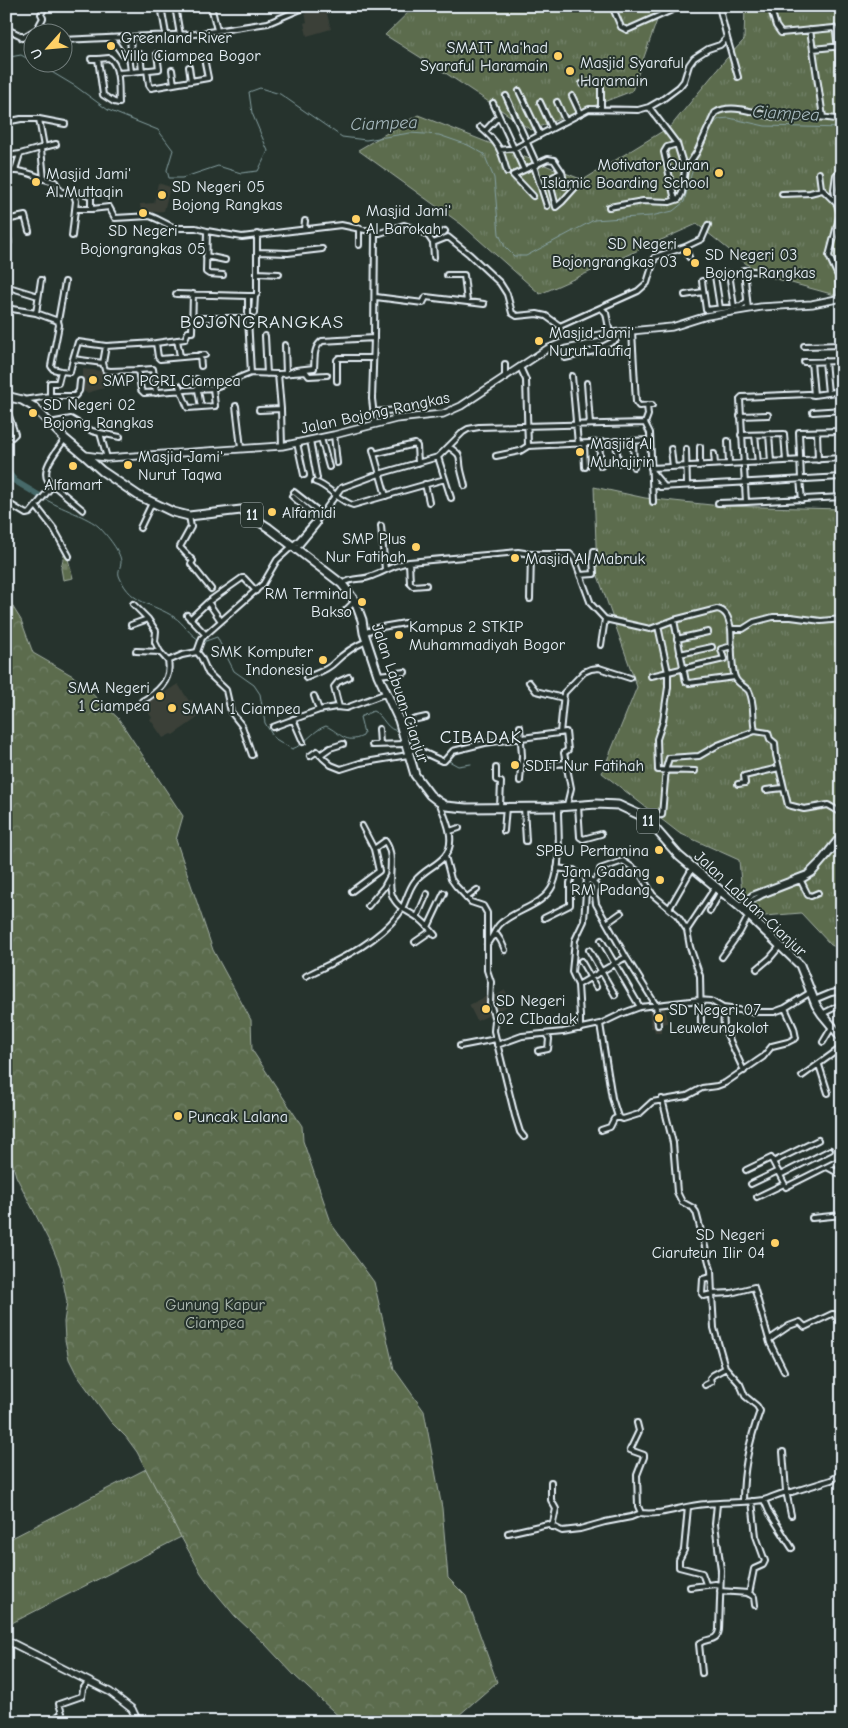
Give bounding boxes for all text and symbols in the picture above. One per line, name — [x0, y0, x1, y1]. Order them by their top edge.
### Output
north arrow — [22, 22, 72, 72]
place label: Greenland River Villa Ciampea Bogor — [121, 29, 261, 65]
place label: SMAIT Ma'had Syaraful Haramain — [420, 39, 548, 75]
marker: Greenland River Villa Ciampea Bogor — [105, 40, 117, 52]
text: U — [27, 46, 47, 62]
marker: SMAIT Ma'had Syaraful Haramain — [552, 50, 564, 62]
place label: Masjid Syaraful Haramain — [580, 54, 684, 90]
marker: Masjid Syaraful Haramain — [564, 65, 576, 77]
water label: Ciampea — [752, 101, 820, 126]
water label: Ciampea — [350, 112, 418, 135]
place label: Motivator Quran Islamic Boarding School — [542, 156, 709, 192]
place label: Masjid Jami' Al Muttaqin — [46, 165, 131, 201]
marker: Motivator Quran Islamic Boarding School — [713, 167, 725, 179]
marker: Masjid Jami' Al Muttaqin — [30, 176, 42, 188]
place label: SD Negeri 05 Bojong Rangkas — [172, 178, 283, 214]
marker: SD Negeri 05 Bojong Rangkas — [156, 189, 168, 201]
place label: Masjid Jami' Al Barokah — [366, 202, 451, 238]
marker: SD Negeri Bojongrangkas 05 — [137, 207, 149, 219]
marker: Masjid Jami' Al Barokah — [350, 213, 362, 225]
place label: SD Negeri Bojongrangkas 05 — [80, 222, 206, 258]
place label: SD Negeri Bojongrangkas 03 — [552, 235, 677, 271]
marker: SD Negeri Bojongrangkas 03 — [681, 246, 693, 258]
place label: SD Negeri 03 Bojong Rangkas — [705, 246, 816, 282]
marker: SD Negeri 03 Bojong Rangkas — [689, 257, 701, 269]
district label: BOJONGRANGKAS — [180, 311, 344, 333]
place label: Masjid Jami' Nurut Taufiq — [549, 324, 634, 360]
marker: Masjid Jami' Nurut Taufiq — [533, 335, 545, 347]
place label: SMP PGRI Ciampea — [103, 372, 241, 390]
marker: SMP PGRI Ciampea — [87, 374, 99, 386]
street label: Jalan Bojong Rangkas — [299, 388, 452, 438]
place label: SD Negeri 02 Bojong Rangkas — [43, 396, 154, 432]
marker: SD Negeri 02 Bojong Rangkas — [27, 407, 39, 419]
place label: Masjid Al Muhajirin — [590, 435, 655, 471]
marker: Masjid Al Muhajirin — [574, 446, 586, 458]
place label: Masjid Jami' Nurut Taqwa — [138, 448, 223, 484]
marker: Masjid Jami' Nurut Taqwa — [122, 459, 134, 471]
marker: Alfamart — [67, 460, 79, 472]
place label: Alfamart — [44, 476, 102, 494]
road number: 11 — [241, 502, 263, 528]
place label: Alfamidi — [282, 504, 336, 522]
marker: Alfamidi — [266, 506, 278, 518]
place label: SMP Plus Nur Fatihah — [325, 530, 406, 566]
marker: SMP Plus Nur Fatihah — [410, 541, 422, 553]
place label: Masjid Al Mabruk — [525, 550, 645, 568]
marker: Masjid Al Mabruk — [509, 552, 521, 564]
place label: RM Terminal Bakso — [265, 585, 352, 621]
marker: RM Terminal Bakso — [356, 596, 368, 608]
place label: Kampus 2 STKIP Muhammadiyah Bogor — [409, 618, 566, 654]
street label: Jalan Labuan-Cianjur — [368, 621, 433, 766]
marker: Kampus 2 STKIP Muhammadiyah Bogor — [393, 629, 405, 641]
place label: SMK Komputer Indonesia — [211, 643, 314, 679]
marker: SMK Komputer Indonesia — [317, 654, 329, 666]
place label: SMA Negeri 1 Ciampea — [68, 679, 150, 715]
marker: SMA Negeri 1 Ciampea — [154, 690, 166, 702]
place label: SMAN 1 Ciampea — [182, 700, 301, 718]
marker: SMAN 1 Ciampea — [166, 702, 178, 714]
district label: CIBADAK — [440, 726, 522, 748]
place label: SDIT Nur Fatihah — [525, 757, 644, 775]
marker: SDIT Nur Fatihah — [509, 759, 521, 771]
road number: 11 — [637, 808, 659, 834]
place label: SPBU Pertamina — [536, 842, 649, 860]
marker: SPBU Pertamina — [653, 844, 665, 856]
street label: Jalan Labuan-Cianjur — [691, 847, 811, 961]
place label: Jam Gadang RM Padang — [562, 863, 650, 899]
marker: Jam Gadang RM Padang — [654, 874, 666, 886]
place label: SD Negeri 02 CIbadak — [496, 992, 577, 1028]
place label: SD Negeri 07 Leuweungkolot — [669, 1001, 768, 1037]
marker: SD Negeri 02 CIbadak — [480, 1003, 492, 1015]
marker: SD Negeri 07 Leuweungkolot — [653, 1012, 665, 1024]
place label: Puncak Lalana — [188, 1108, 288, 1126]
marker: Puncak Lalana — [172, 1110, 184, 1122]
place label: SD Negeri Ciaruteun Ilir 04 — [652, 1226, 765, 1262]
marker: SD Negeri Ciaruteun Ilir 04 — [769, 1237, 781, 1249]
park label: Gunung Kapur Ciampea — [165, 1296, 265, 1332]

